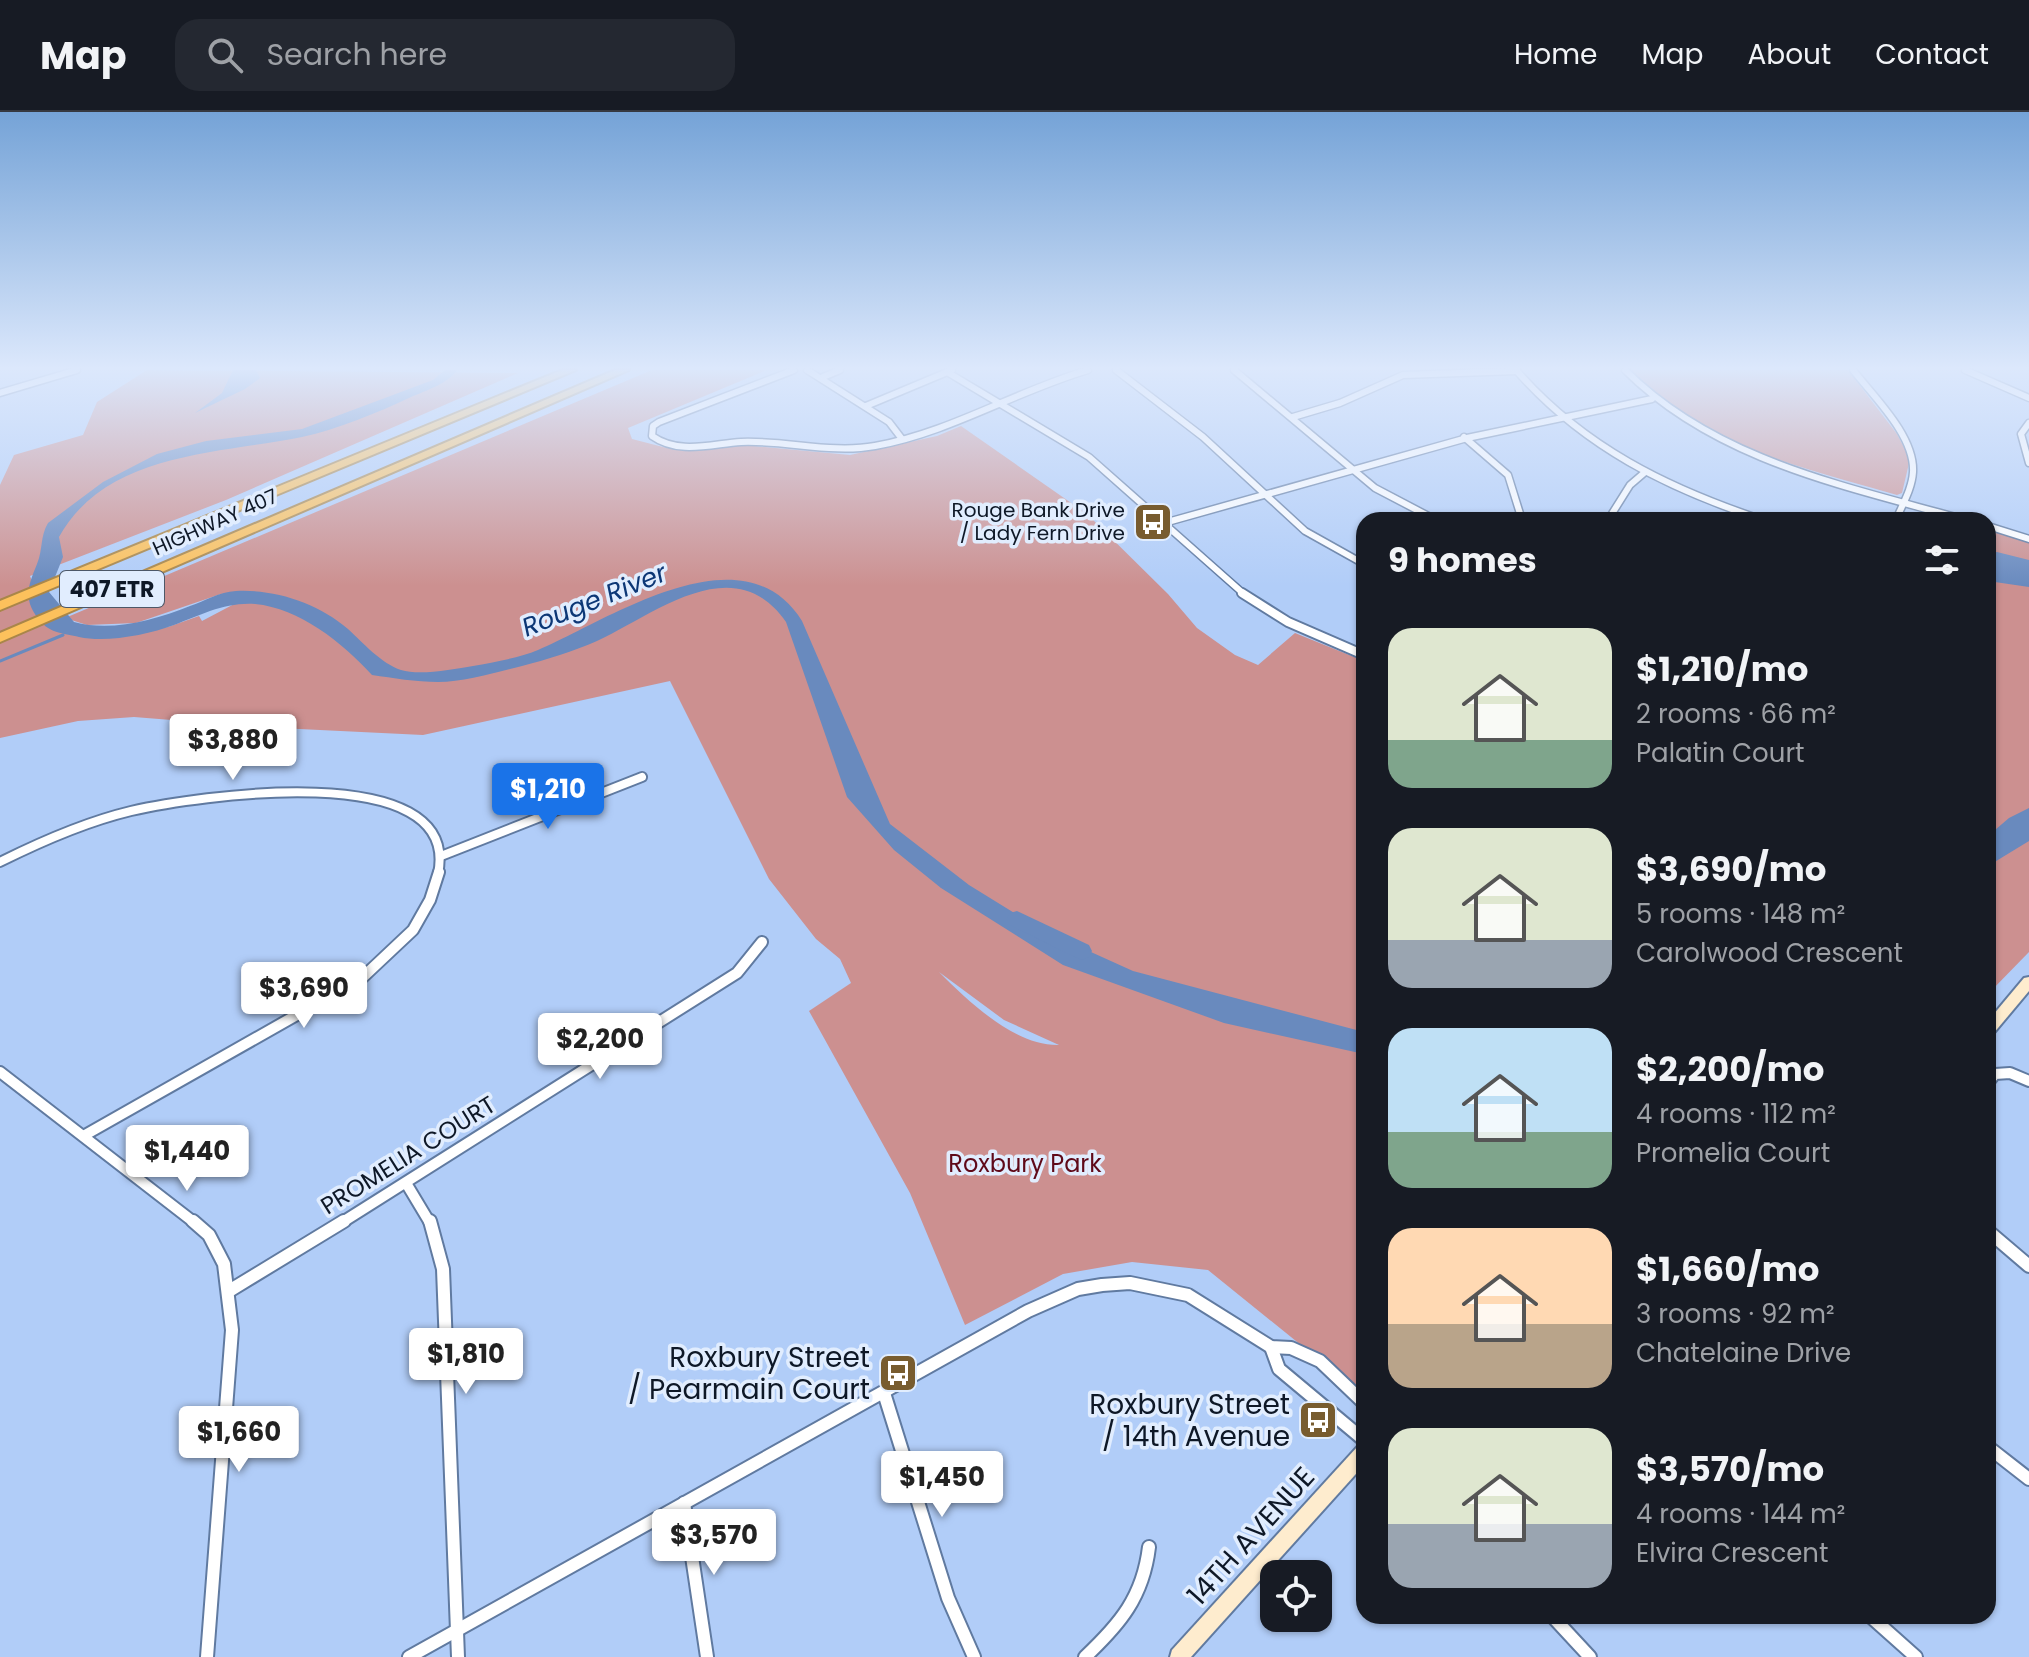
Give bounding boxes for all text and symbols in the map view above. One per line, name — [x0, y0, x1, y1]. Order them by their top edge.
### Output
search box — [175, 19, 735, 91]
text: Map — [40, 29, 127, 82]
icon: search — [203, 33, 247, 77]
text: Search here — [267, 33, 447, 76]
text: Home — [1514, 35, 1597, 74]
text: Map — [1641, 35, 1703, 74]
text: About — [1747, 35, 1831, 74]
text: Contact — [1875, 35, 1989, 74]
street label: HIGHWAY 407 — [148, 482, 282, 562]
place label: Rouge Bank Drive / Lady Fern Drive — [952, 496, 1125, 547]
bus stop icon: Rouge Bank Drive / Lady Fern Drive — [1132, 501, 1174, 543]
text: 9 homes — [1388, 536, 1537, 584]
icon: filters — [1920, 538, 1964, 582]
water label: Rouge River — [516, 554, 673, 645]
road number: 407 ETR — [60, 571, 164, 607]
text: $1,210/mo — [1636, 645, 1808, 693]
icon: home — [1452, 660, 1548, 756]
text: 2 rooms · 66 m² — [1636, 696, 1836, 732]
pin: $3,880 — [168, 714, 298, 782]
text: $3,880 — [188, 722, 278, 758]
text: Palatin Court — [1636, 735, 1805, 771]
pin: $1,210 — [483, 763, 613, 831]
text: $1,210 — [510, 771, 586, 807]
text: $3,690/mo — [1636, 845, 1827, 893]
icon: home — [1452, 860, 1548, 956]
text: 5 rooms · 148 m² — [1636, 896, 1845, 932]
text: Carolwood Crescent — [1636, 935, 1903, 971]
pin: $3,690 — [239, 962, 369, 1030]
text: $3,690 — [259, 970, 349, 1006]
pin: $2,200 — [535, 1013, 665, 1081]
text: $2,200 — [556, 1021, 644, 1057]
text: $2,200/mo — [1636, 1045, 1824, 1093]
icon: home — [1452, 1060, 1548, 1156]
street label: PROMELIA COURT — [314, 1088, 502, 1222]
text: 4 rooms · 112 m² — [1636, 1096, 1836, 1132]
pin: $1,440 — [122, 1125, 252, 1193]
text: $1,440 — [144, 1133, 230, 1169]
text: Promelia Court — [1636, 1135, 1830, 1171]
park label: Roxbury Park — [948, 1147, 1102, 1180]
text: $1,660/mo — [1636, 1245, 1819, 1293]
icon: home — [1452, 1260, 1548, 1356]
text: 3 rooms · 92 m² — [1636, 1296, 1835, 1332]
pin: $1,810 — [401, 1328, 531, 1396]
text: Chatelaine Drive — [1636, 1335, 1851, 1371]
text: $1,810 — [427, 1336, 505, 1372]
place label: Roxbury Street / Pearmain Court — [628, 1338, 870, 1409]
bus stop icon: Roxbury Street / Pearmain Court — [877, 1352, 919, 1394]
place label: Roxbury Street / 14th Avenue — [1089, 1385, 1290, 1456]
bus stop icon: Roxbury Street / 14th Avenue — [1297, 1399, 1339, 1441]
pin: $1,660 — [174, 1406, 304, 1474]
text: $1,660 — [197, 1414, 281, 1450]
text: $3,570/mo — [1636, 1445, 1824, 1493]
pin: $1,450 — [877, 1451, 1007, 1519]
street label: 14TH AVENUE — [1178, 1458, 1324, 1614]
text: $1,450 — [899, 1459, 985, 1495]
icon: home — [1452, 1460, 1548, 1556]
text: 4 rooms · 144 m² — [1636, 1496, 1845, 1532]
pin: $3,570 — [649, 1509, 779, 1577]
text: $3,570 — [670, 1517, 758, 1553]
text: Elvira Crescent — [1636, 1535, 1828, 1571]
map controls — [1260, 1560, 1332, 1632]
button: locate — [1260, 1560, 1332, 1632]

